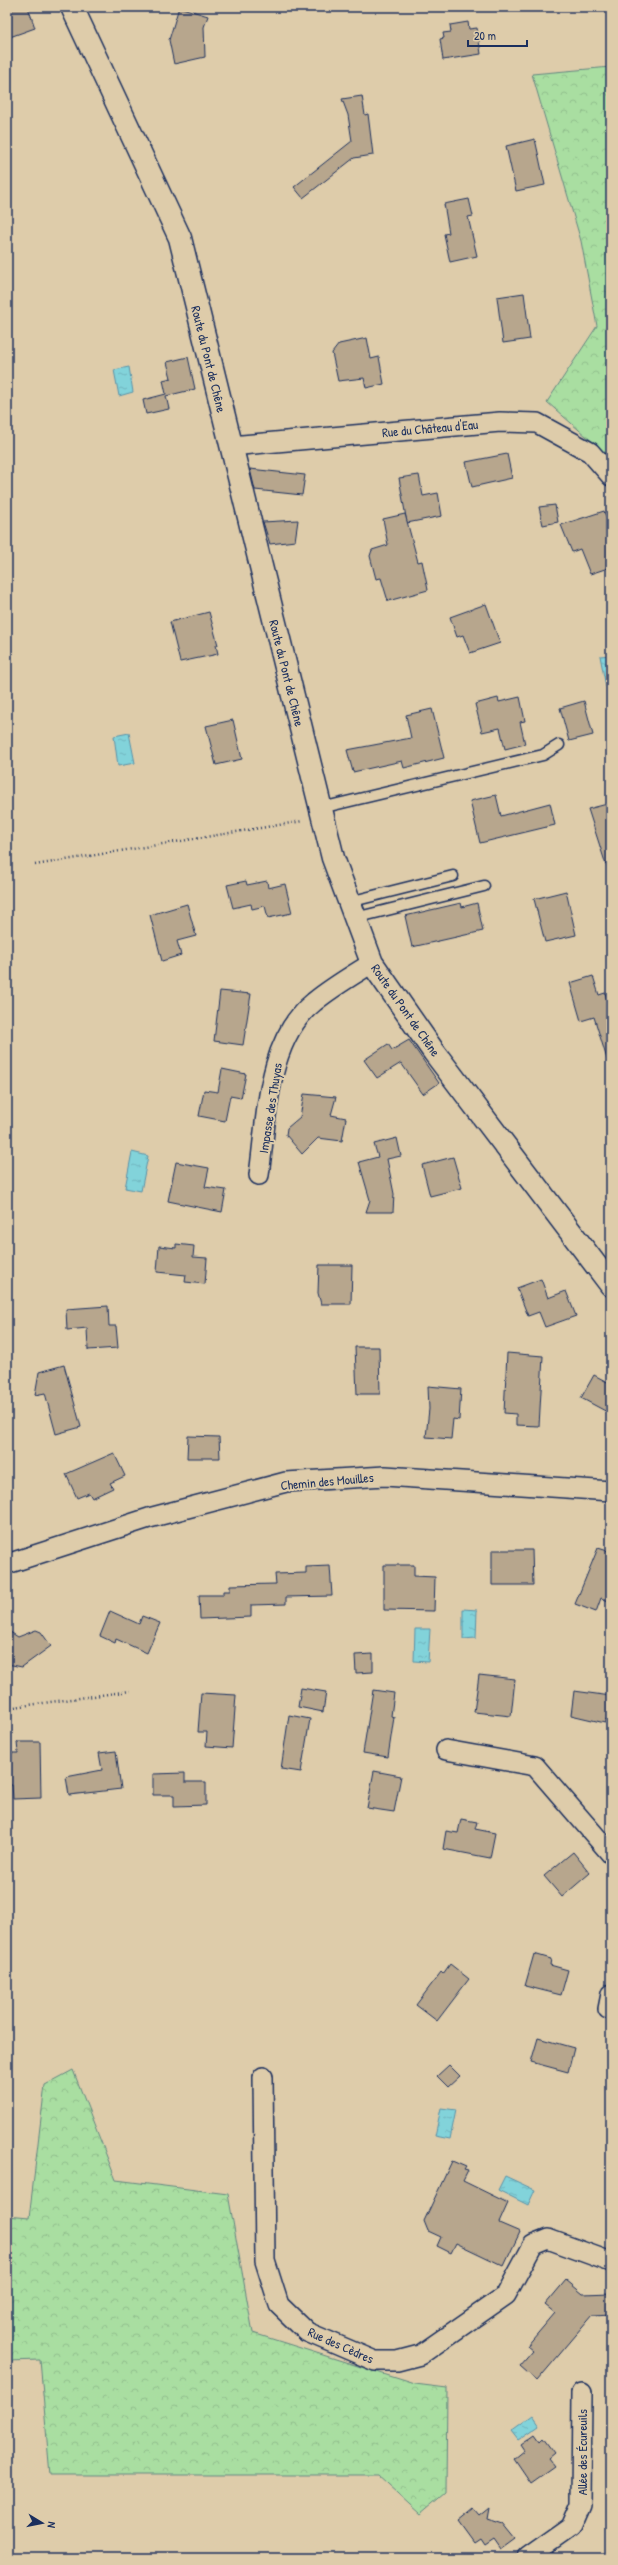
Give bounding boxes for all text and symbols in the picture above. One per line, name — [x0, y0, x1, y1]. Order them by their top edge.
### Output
scale bar — [468, 22, 527, 48]
text: 20 m — [474, 27, 496, 44]
street label: Route du Pont de Chêne — [187, 304, 231, 414]
street label: Rue du Château d'Eau — [381, 415, 479, 441]
street label: Route du Pont de Chêne — [265, 618, 309, 728]
street label: Route du Pont de Chêne — [367, 960, 445, 1060]
street label: Impasse des Thuyas — [254, 1061, 286, 1155]
street label: Chemin des Mouilles — [280, 1468, 374, 1494]
street label: Rue des Cèdres — [305, 2323, 377, 2367]
street label: Allée des Écureuils — [573, 2409, 591, 2495]
north arrow — [22, 2503, 62, 2543]
text: N — [44, 2521, 59, 2529]

